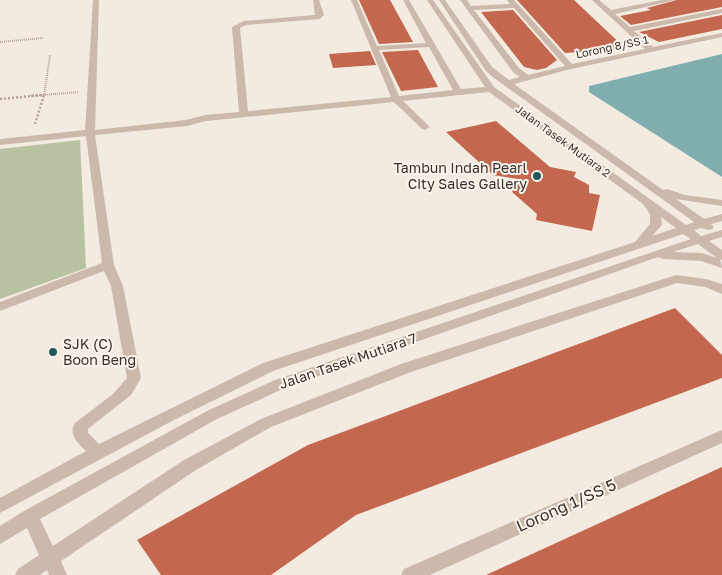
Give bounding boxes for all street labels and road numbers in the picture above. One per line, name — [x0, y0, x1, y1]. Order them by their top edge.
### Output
street label: Lorong 8/SS 1 — [574, 32, 649, 61]
street label: Jalan Tasek Mutiara 2 — [513, 102, 613, 179]
street label: Jalan Tasek Mutiara 7 — [277, 329, 419, 392]
street label: Lorong 1/SS 5 — [513, 474, 619, 536]

